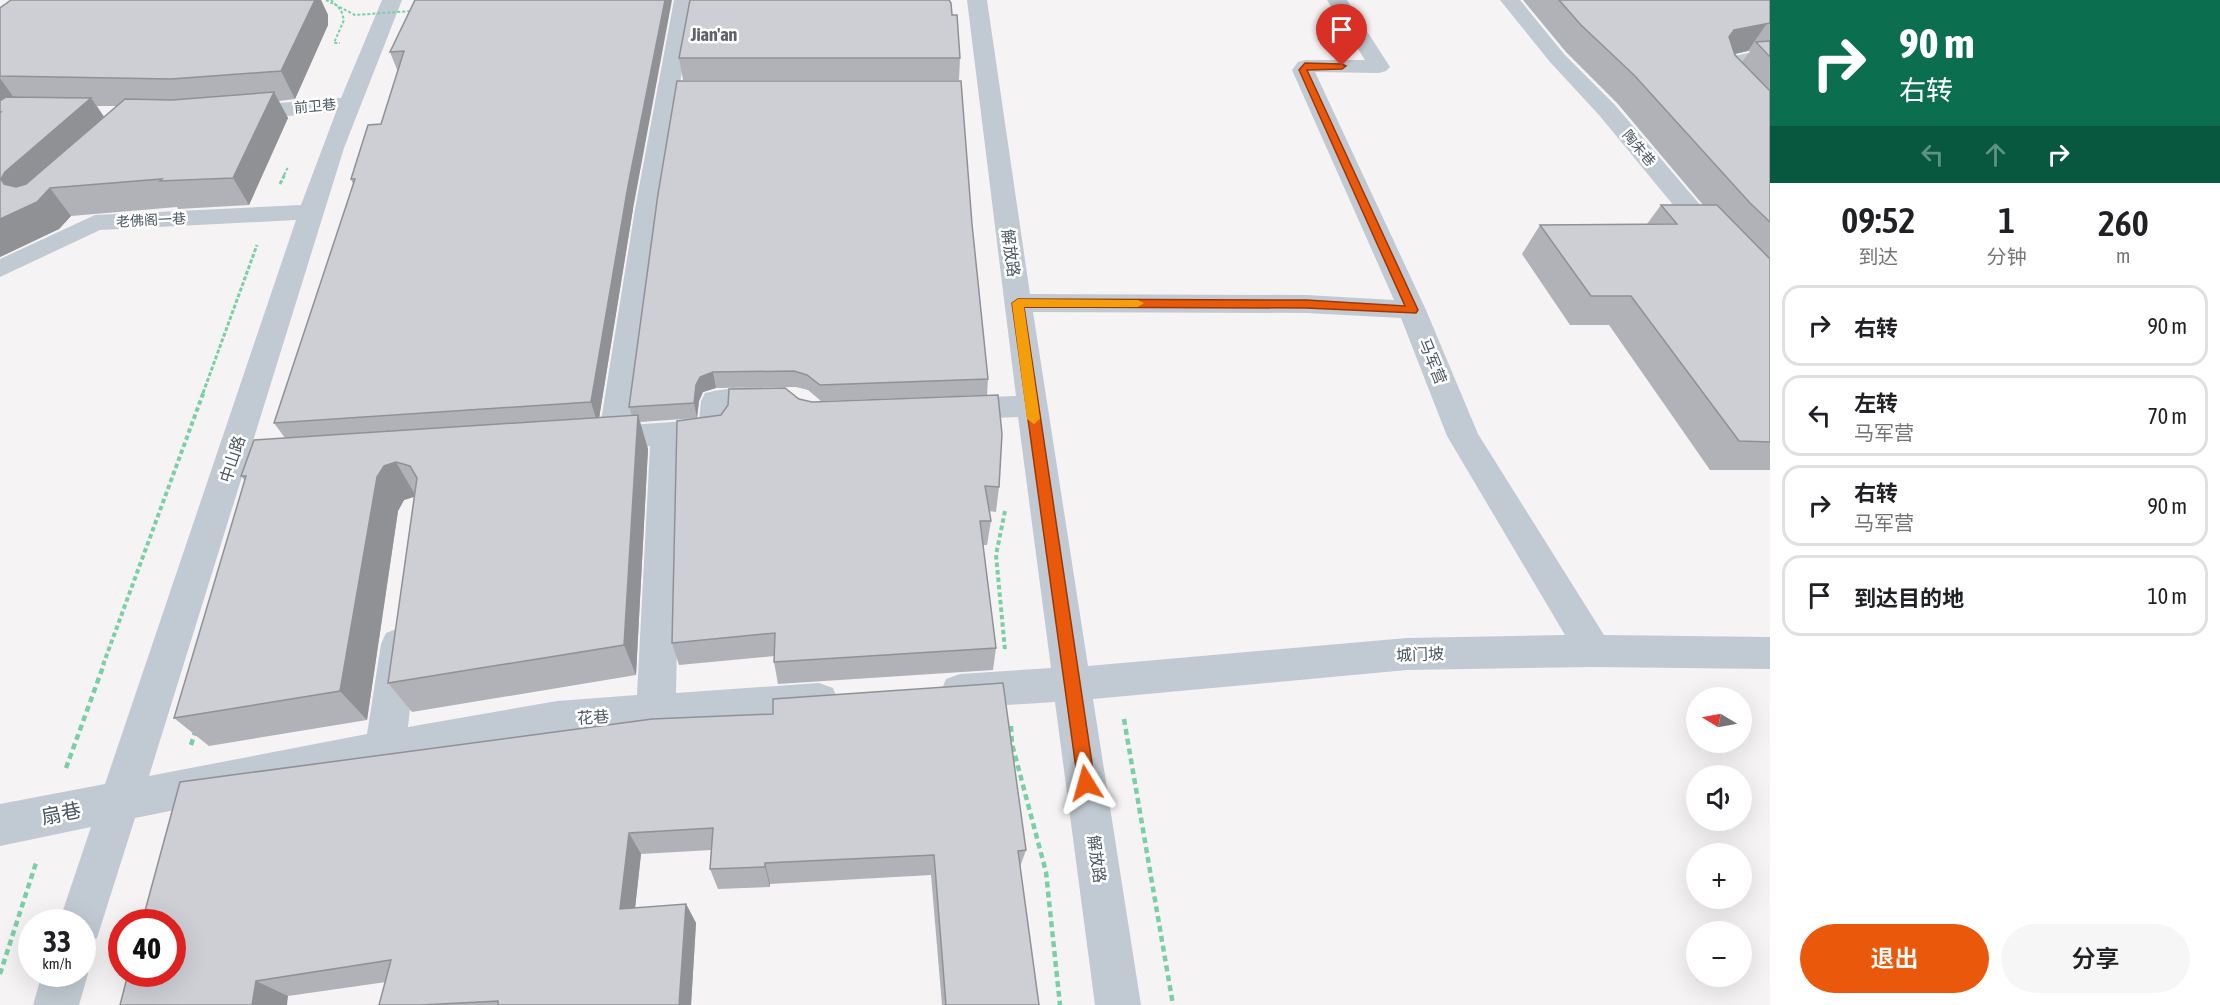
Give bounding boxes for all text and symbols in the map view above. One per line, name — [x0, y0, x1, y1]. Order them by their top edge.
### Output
pin — [1316, 4, 1367, 66]
icon: arrive — [1325, 13, 1358, 46]
text: 90 m — [1899, 19, 1974, 67]
district label: Jian'an — [690, 24, 738, 45]
icon: right — [1800, 24, 1878, 102]
text: 右转 — [1899, 75, 1953, 106]
street label: 前卫巷 — [293, 96, 337, 116]
street label: 陶朱巷 — [1619, 127, 1659, 169]
icon: left — [1916, 138, 1949, 171]
icon: ahead — [1979, 138, 2012, 171]
icon: right — [2042, 138, 2075, 171]
text: 09:52 — [1841, 199, 1915, 241]
text: 1 — [1998, 199, 2015, 241]
text: 260 — [2098, 202, 2149, 244]
street label: 老佛阁一巷 — [116, 210, 186, 230]
street label: 解放路 — [999, 228, 1023, 278]
text: m — [2116, 244, 2131, 267]
text: 到达 — [1858, 245, 1898, 268]
text: 分钟 — [1987, 245, 2027, 268]
icon: right — [1803, 309, 1836, 342]
text: 90 m — [2147, 313, 2187, 339]
text: 右转 — [1854, 315, 1898, 341]
street label: 马军营 — [1416, 335, 1450, 387]
text: 左转 — [1854, 390, 1898, 416]
icon: left — [1803, 399, 1836, 432]
text: 70 m — [2147, 403, 2187, 429]
text: 马军营 — [1854, 421, 1914, 444]
street label: 中山路 — [216, 433, 248, 485]
text: 右转 — [1854, 480, 1898, 506]
icon: right — [1803, 489, 1836, 522]
text: 90 m — [2147, 493, 2187, 519]
text: 马军营 — [1854, 511, 1914, 534]
icon: arrive — [1803, 579, 1836, 612]
text: 10 m — [2147, 583, 2187, 609]
text: 到达目的地 — [1854, 585, 1964, 611]
street label: 城门坡 — [1396, 644, 1444, 664]
north arrow — [1686, 687, 1752, 753]
map controls — [1686, 687, 1752, 987]
street label: 花巷 — [576, 707, 610, 727]
position arrow — [1054, 751, 1118, 815]
button: sound — [1686, 765, 1752, 831]
street label: 扇巷 — [39, 798, 83, 828]
street label: 解放路 — [1085, 834, 1109, 884]
button: + — [1686, 843, 1752, 909]
speed limit sign: 40 — [108, 909, 186, 987]
button: − — [1686, 921, 1752, 987]
text: 33 — [43, 924, 71, 958]
button: 退出 — [1800, 924, 1989, 993]
button: 分享 — [2001, 924, 2190, 993]
text: km/h — [42, 955, 72, 972]

